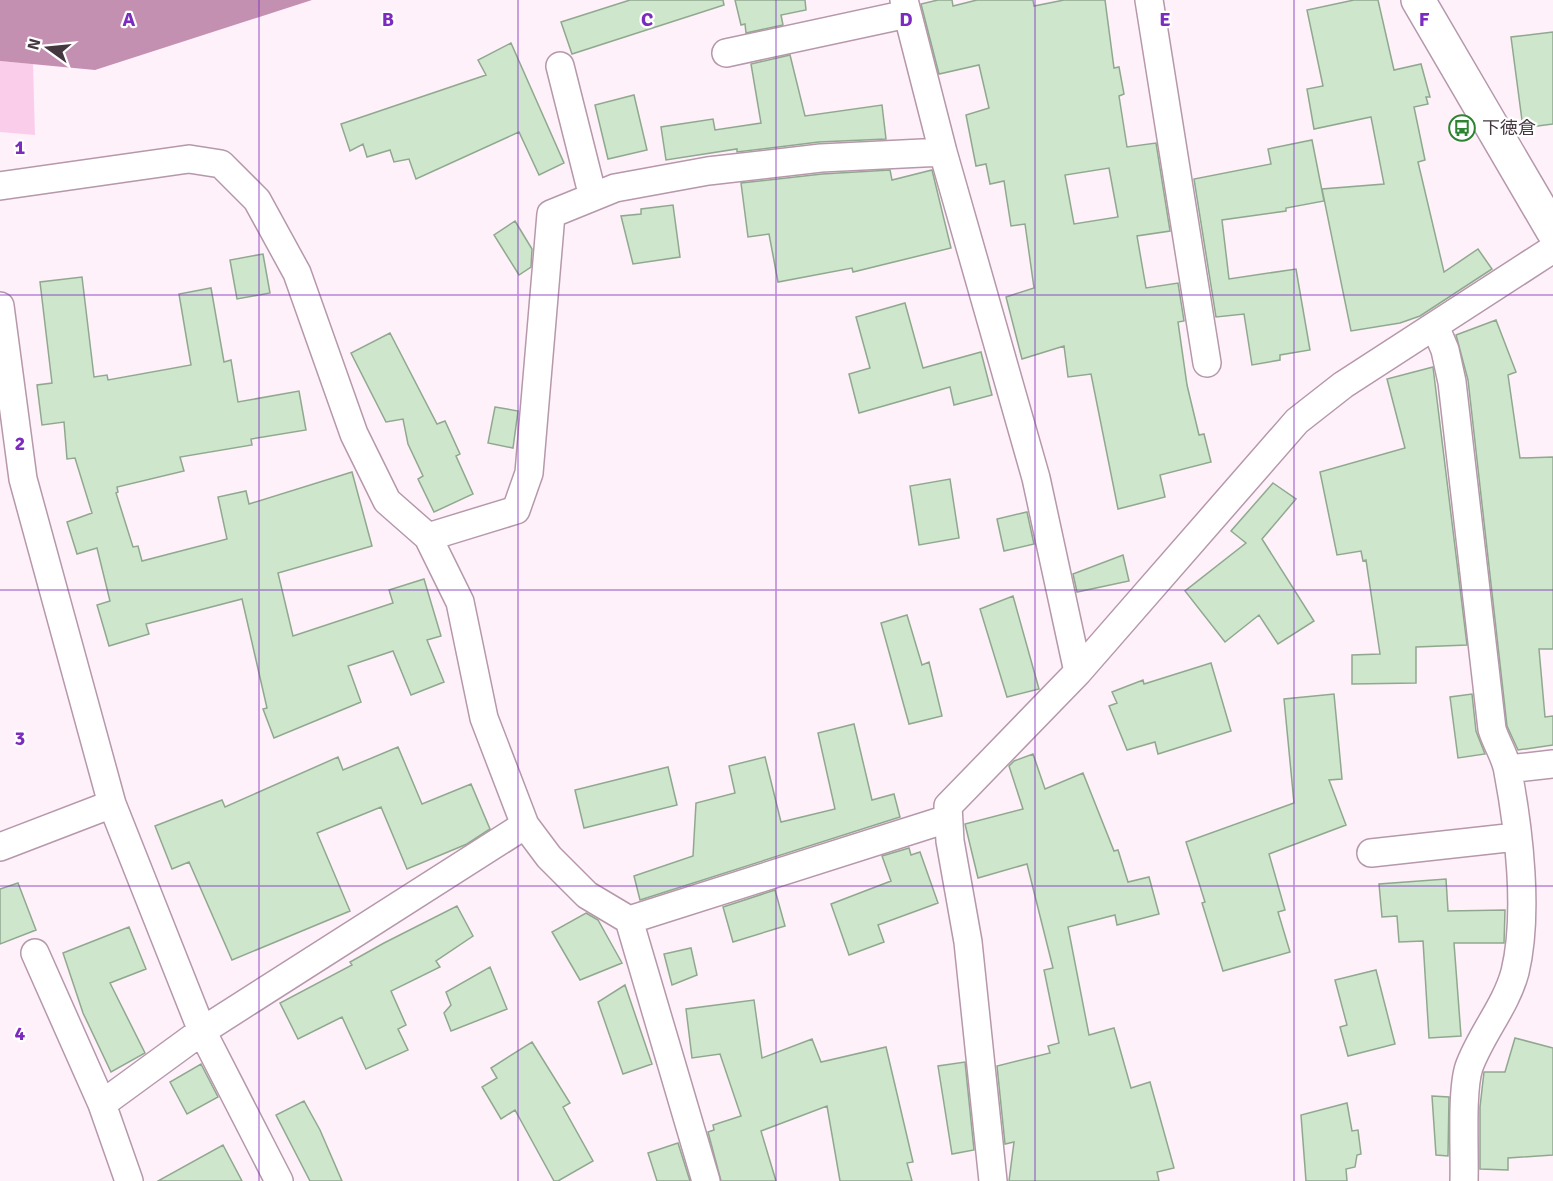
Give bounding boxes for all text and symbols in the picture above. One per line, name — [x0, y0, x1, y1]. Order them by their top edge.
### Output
text: A — [123, 7, 136, 32]
text: B — [382, 7, 394, 32]
text: C — [641, 7, 653, 32]
text: D — [899, 7, 913, 32]
text: E — [1159, 7, 1171, 32]
text: F — [1419, 7, 1430, 32]
north arrow — [18, 18, 78, 78]
text: N — [23, 36, 46, 52]
bus stop icon: 下徳倉 — [1447, 113, 1477, 143]
place label: 下徳倉 — [1482, 117, 1536, 139]
text: 1 — [15, 135, 26, 160]
text: 2 — [15, 431, 25, 456]
text: 3 — [15, 726, 25, 751]
text: 4 — [15, 1021, 26, 1046]

